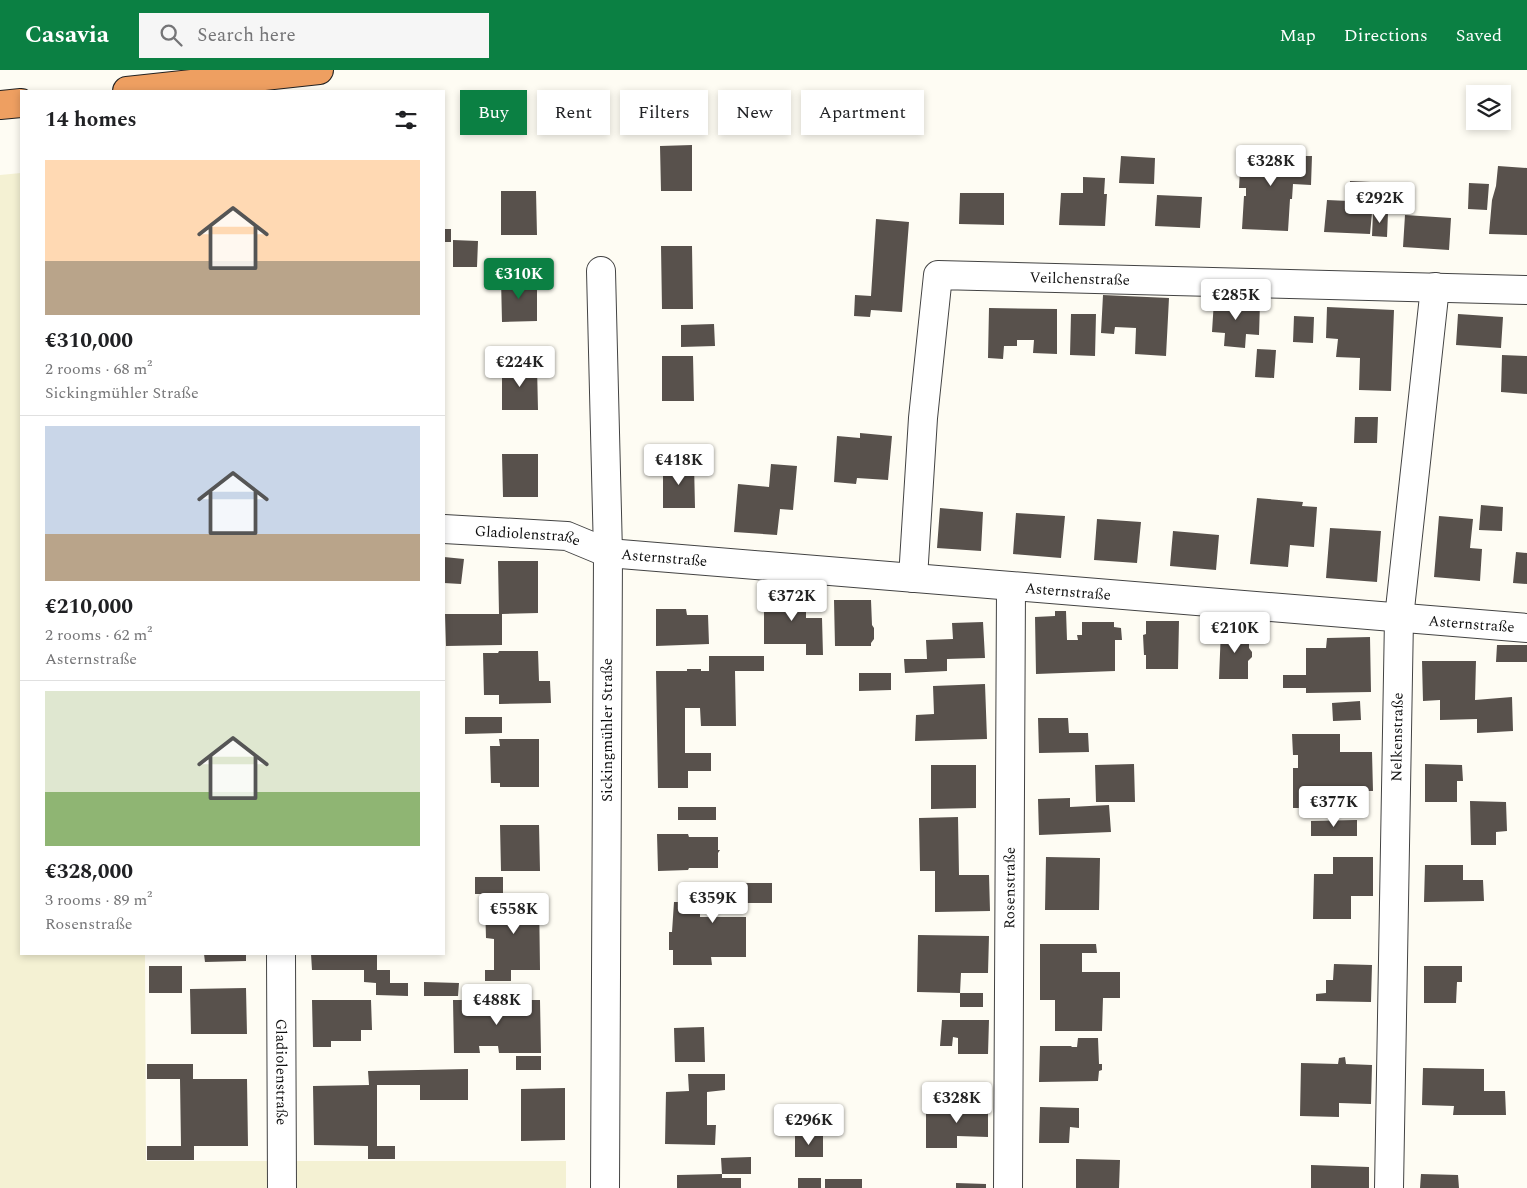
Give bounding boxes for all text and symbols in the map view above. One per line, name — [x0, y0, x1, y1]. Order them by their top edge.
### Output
search box — [139, 13, 489, 58]
text: Casavia — [25, 17, 109, 53]
icon: search — [157, 21, 185, 49]
text: Search here — [197, 21, 296, 50]
text: Map — [1280, 22, 1316, 49]
text: Directions — [1344, 22, 1428, 49]
text: Saved — [1456, 22, 1502, 49]
map controls — [1466, 85, 1511, 130]
button: layers — [1466, 85, 1511, 130]
chip: Buy — [460, 90, 527, 135]
chip: Rent — [537, 90, 610, 135]
chip: Filters — [620, 90, 708, 135]
chip: New — [718, 90, 791, 135]
chip: Apartment — [801, 90, 924, 135]
text: 14 homes — [45, 104, 137, 136]
icon: filters — [392, 106, 420, 134]
pin: €328K — [1236, 144, 1306, 187]
text: €328K — [1247, 149, 1295, 173]
pin: €292K — [1345, 182, 1415, 224]
text: €292K — [1356, 186, 1404, 210]
icon: home — [188, 193, 278, 283]
pin: €310K — [484, 258, 554, 300]
text: €310K — [495, 262, 543, 286]
street label: Veilchenstraße — [1029, 266, 1130, 291]
pin: €285K — [1201, 278, 1271, 321]
text: €285K — [1212, 283, 1260, 307]
text: €310,000 — [45, 325, 133, 357]
pin: €224K — [485, 346, 555, 388]
text: €224K — [496, 350, 544, 374]
text: 2 rooms · 68 m² — [45, 357, 152, 381]
text: Sickingmühler Straße — [45, 381, 199, 405]
pin: €418K — [644, 444, 714, 486]
text: €418K — [655, 448, 703, 472]
icon: home — [188, 458, 278, 548]
street label: Gladiolenstraße — [474, 519, 584, 552]
street label: Asternstraße — [620, 543, 708, 573]
street label: Asternstraße — [1024, 576, 1112, 606]
pin: €372K — [757, 580, 827, 622]
text: €372K — [768, 584, 816, 608]
text: €210,000 — [45, 591, 133, 623]
street label: Asternstraße — [1428, 609, 1515, 639]
pin: €210K — [1200, 612, 1270, 654]
text: €210K — [1211, 616, 1259, 640]
text: 2 rooms · 62 m² — [45, 623, 152, 647]
text: Asternstraße — [45, 647, 137, 671]
street label: Sickingmühler Straße — [596, 658, 619, 802]
street label: Nelkenstraße — [1385, 692, 1409, 782]
icon: home — [188, 723, 278, 813]
pin: €377K — [1299, 786, 1369, 828]
text: €377K — [1310, 790, 1358, 814]
street label: Rosenstraße — [998, 847, 1021, 929]
text: €328,000 — [45, 856, 133, 888]
pin: €359K — [678, 882, 748, 924]
text: €359K — [689, 886, 737, 910]
text: 3 rooms · 89 m² — [45, 888, 152, 912]
pin: €558K — [479, 892, 549, 935]
text: €558K — [490, 897, 538, 921]
text: Rosenstraße — [45, 912, 133, 936]
pin: €488K — [462, 984, 532, 1026]
text: €488K — [473, 988, 521, 1012]
street label: Gladiolenstraße — [270, 1019, 293, 1125]
pin: €328K — [922, 1082, 992, 1124]
text: €328K — [933, 1086, 981, 1110]
pin: €296K — [774, 1104, 844, 1146]
text: €296K — [785, 1108, 833, 1132]

